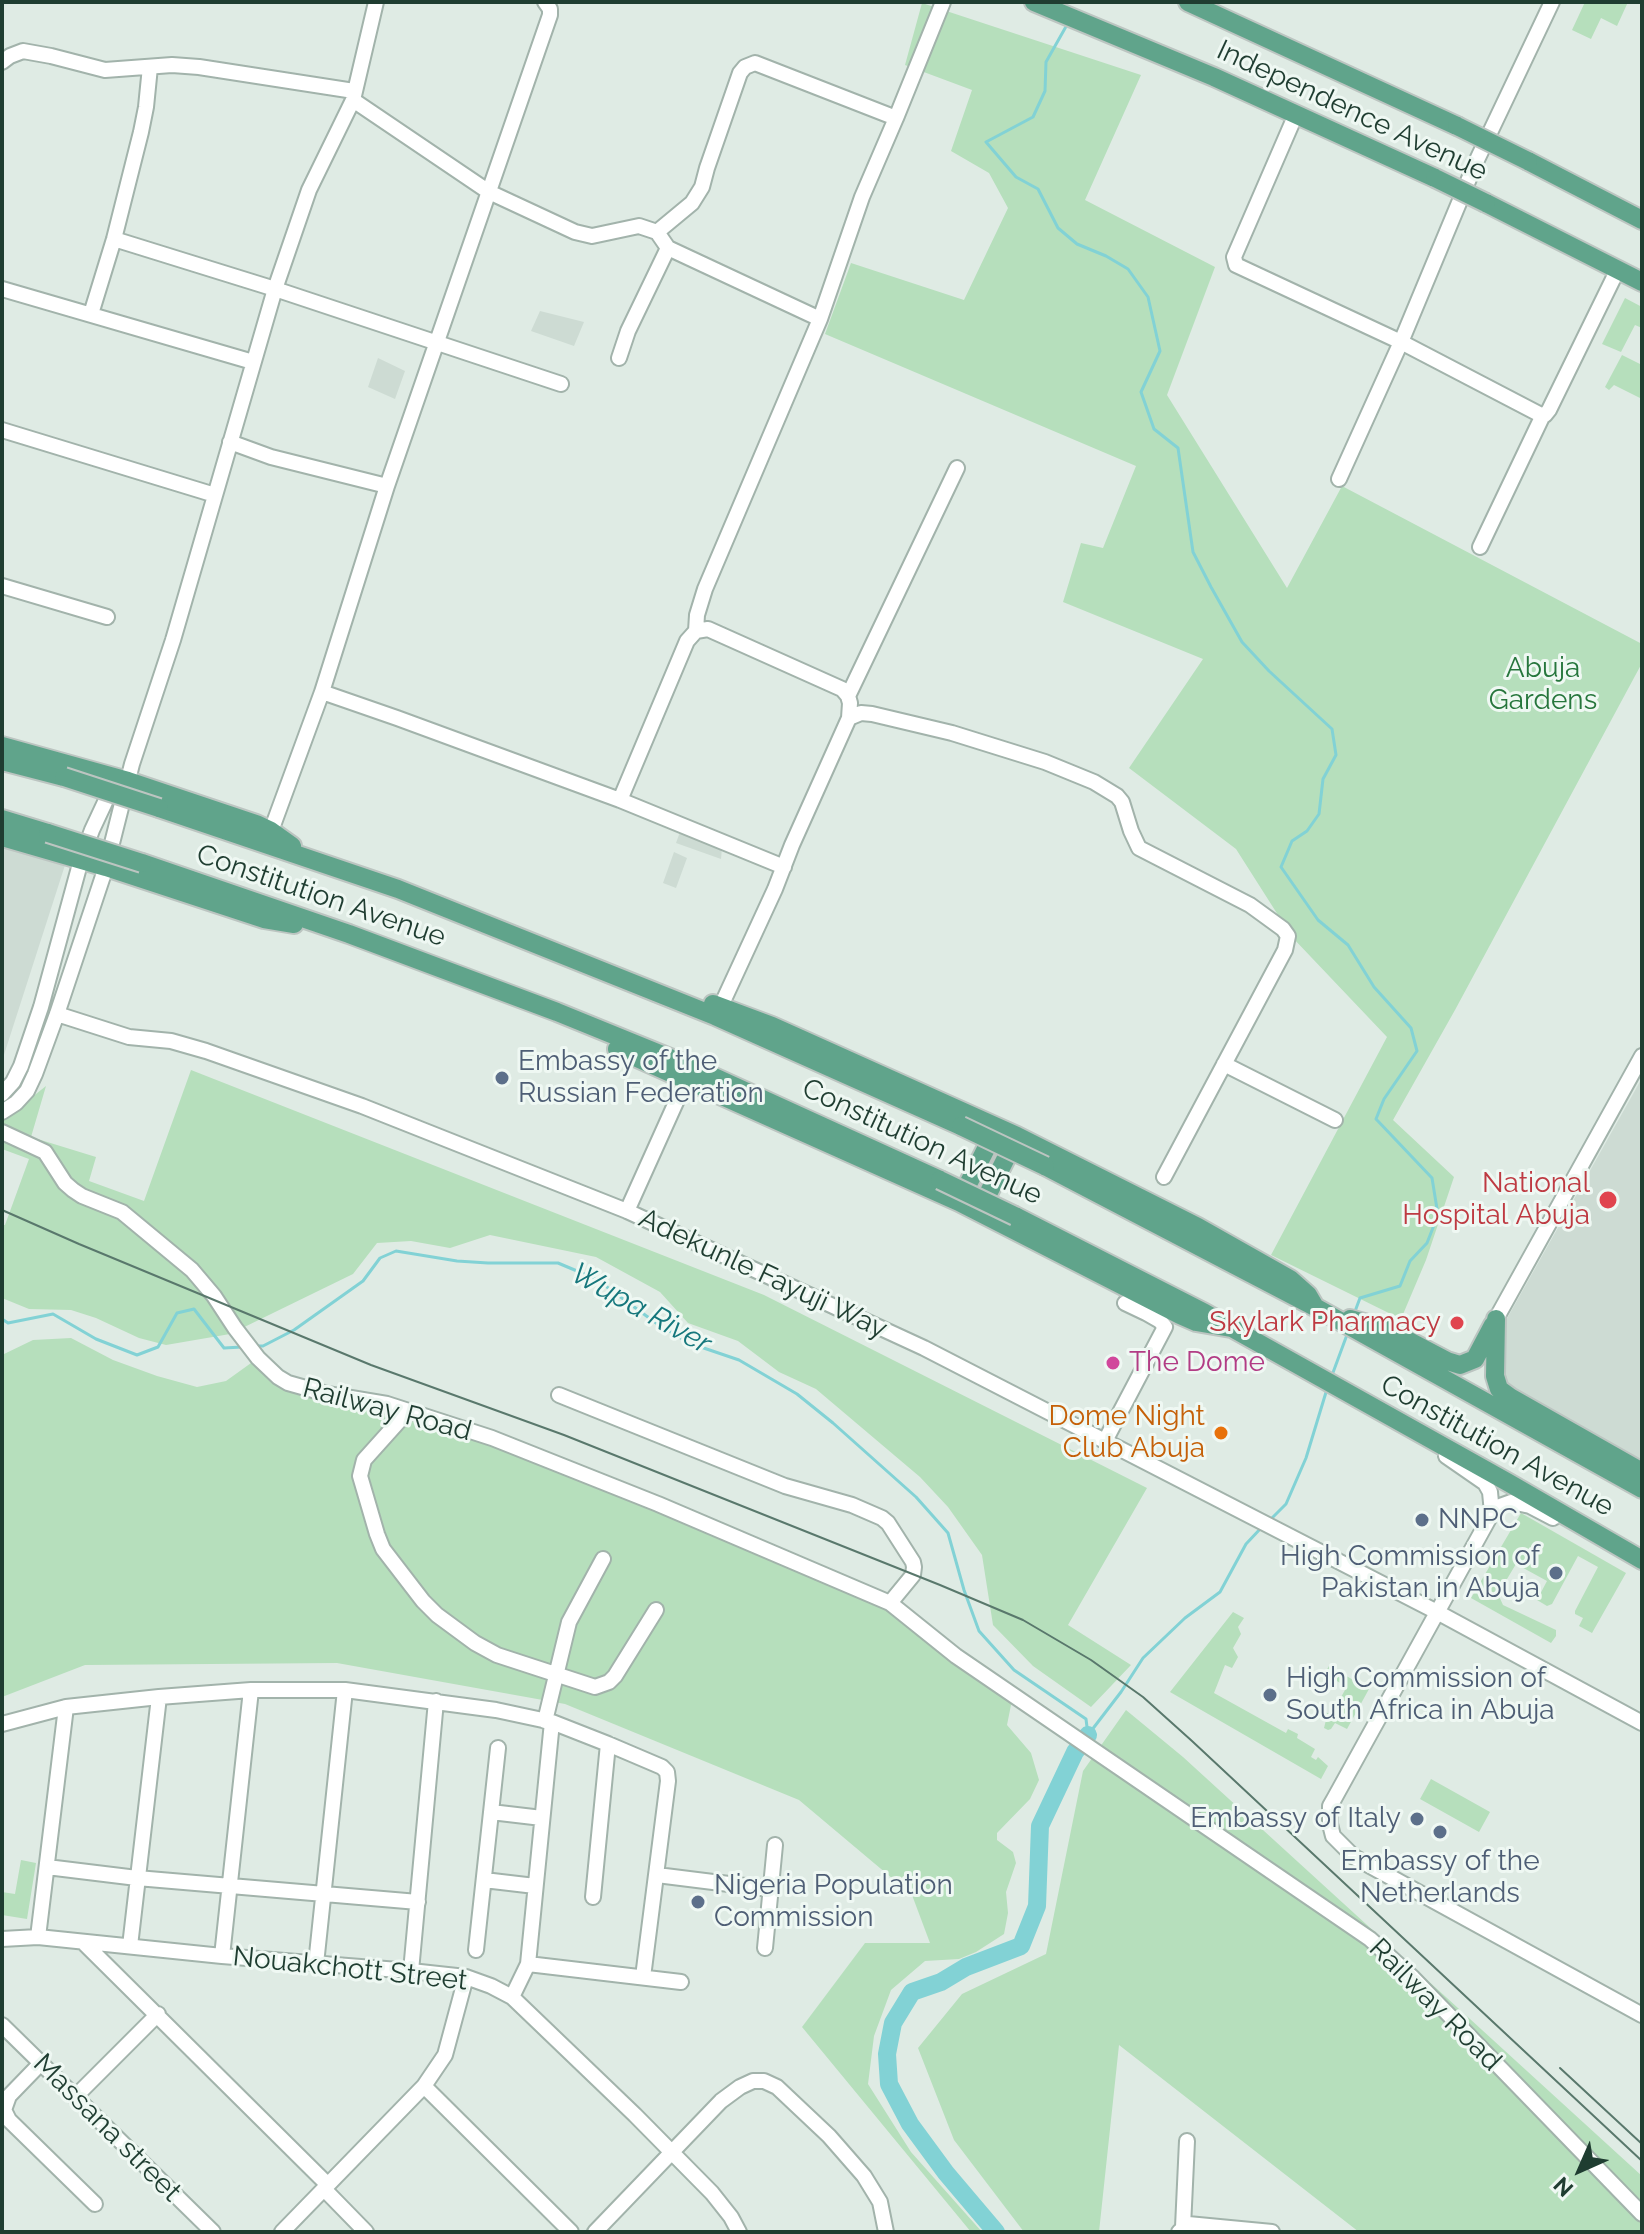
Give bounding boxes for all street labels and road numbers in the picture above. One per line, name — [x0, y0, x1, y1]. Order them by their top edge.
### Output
street label: Independence Avenue — [1211, 34, 1493, 188]
street label: Constitution Avenue — [192, 838, 450, 954]
street label: Constitution Avenue — [797, 1072, 1047, 1212]
street label: Adekunle Fayuji Way — [634, 1202, 892, 1346]
street label: Constitution Avenue — [1375, 1368, 1619, 1524]
street label: Railway Road — [299, 1371, 475, 1449]
street label: Railway Road — [1362, 1932, 1508, 2078]
street label: Nouakchott Street — [231, 1940, 469, 1998]
street label: Massana street — [26, 2047, 188, 2209]

